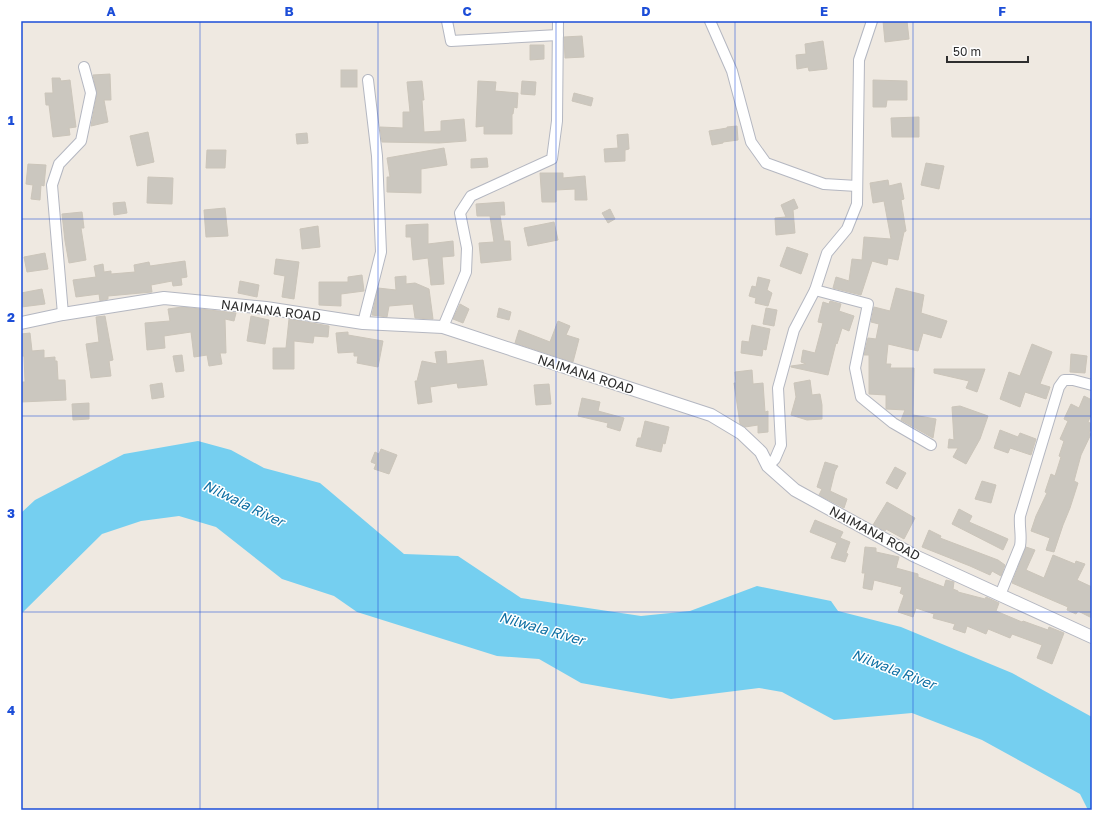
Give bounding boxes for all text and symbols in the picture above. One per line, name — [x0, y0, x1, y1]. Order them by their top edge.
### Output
text: A — [106, 3, 116, 19]
text: B — [284, 3, 294, 19]
text: C — [462, 3, 472, 19]
text: D — [641, 3, 651, 19]
text: E — [820, 3, 828, 19]
text: F — [998, 3, 1006, 19]
scale bar — [947, 38, 1028, 64]
text: 50 m — [953, 44, 981, 59]
text: 1 — [8, 112, 15, 128]
street label: NAIMANA ROAD — [220, 296, 322, 324]
text: 2 — [7, 309, 15, 325]
street label: NAIMANA ROAD — [536, 351, 636, 397]
water label: Nilwala River — [201, 476, 290, 531]
street label: NAIMANA ROAD — [827, 502, 923, 564]
text: 3 — [7, 505, 15, 521]
water label: Nilwala River — [497, 608, 589, 649]
water label: Nilwala River — [850, 645, 940, 694]
text: 4 — [7, 702, 15, 718]

